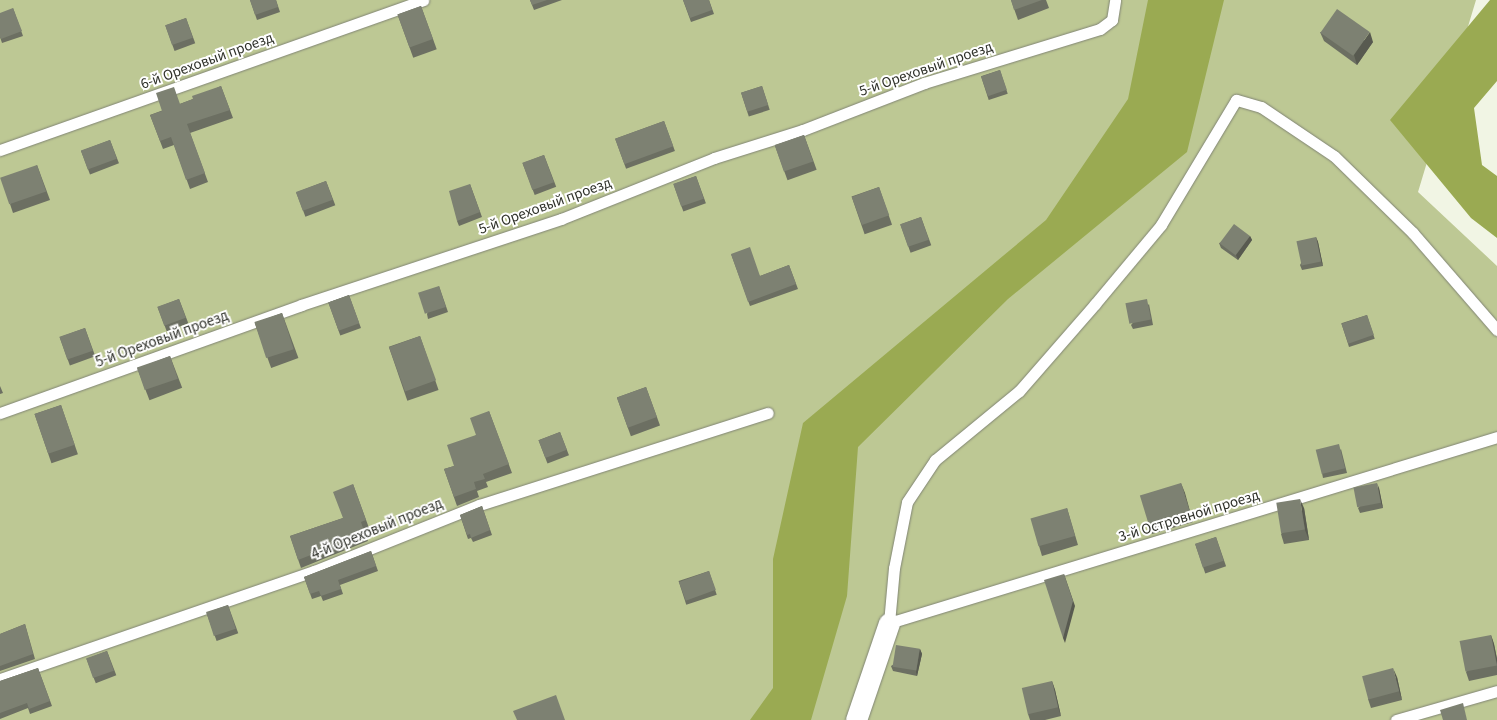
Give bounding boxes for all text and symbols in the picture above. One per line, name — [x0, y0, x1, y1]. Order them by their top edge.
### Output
street label: 6-й Ореховый проезд — [138, 29, 276, 93]
street label: 5-й Ореховый проезд — [857, 38, 995, 100]
street label: 5-й Ореховый проезд — [476, 174, 614, 238]
street label: 5-й Ореховый проезд — [93, 307, 231, 371]
street label: 3-й Островной проезд — [1116, 486, 1262, 546]
street label: 4-й Ореховый проезд — [309, 494, 445, 564]

